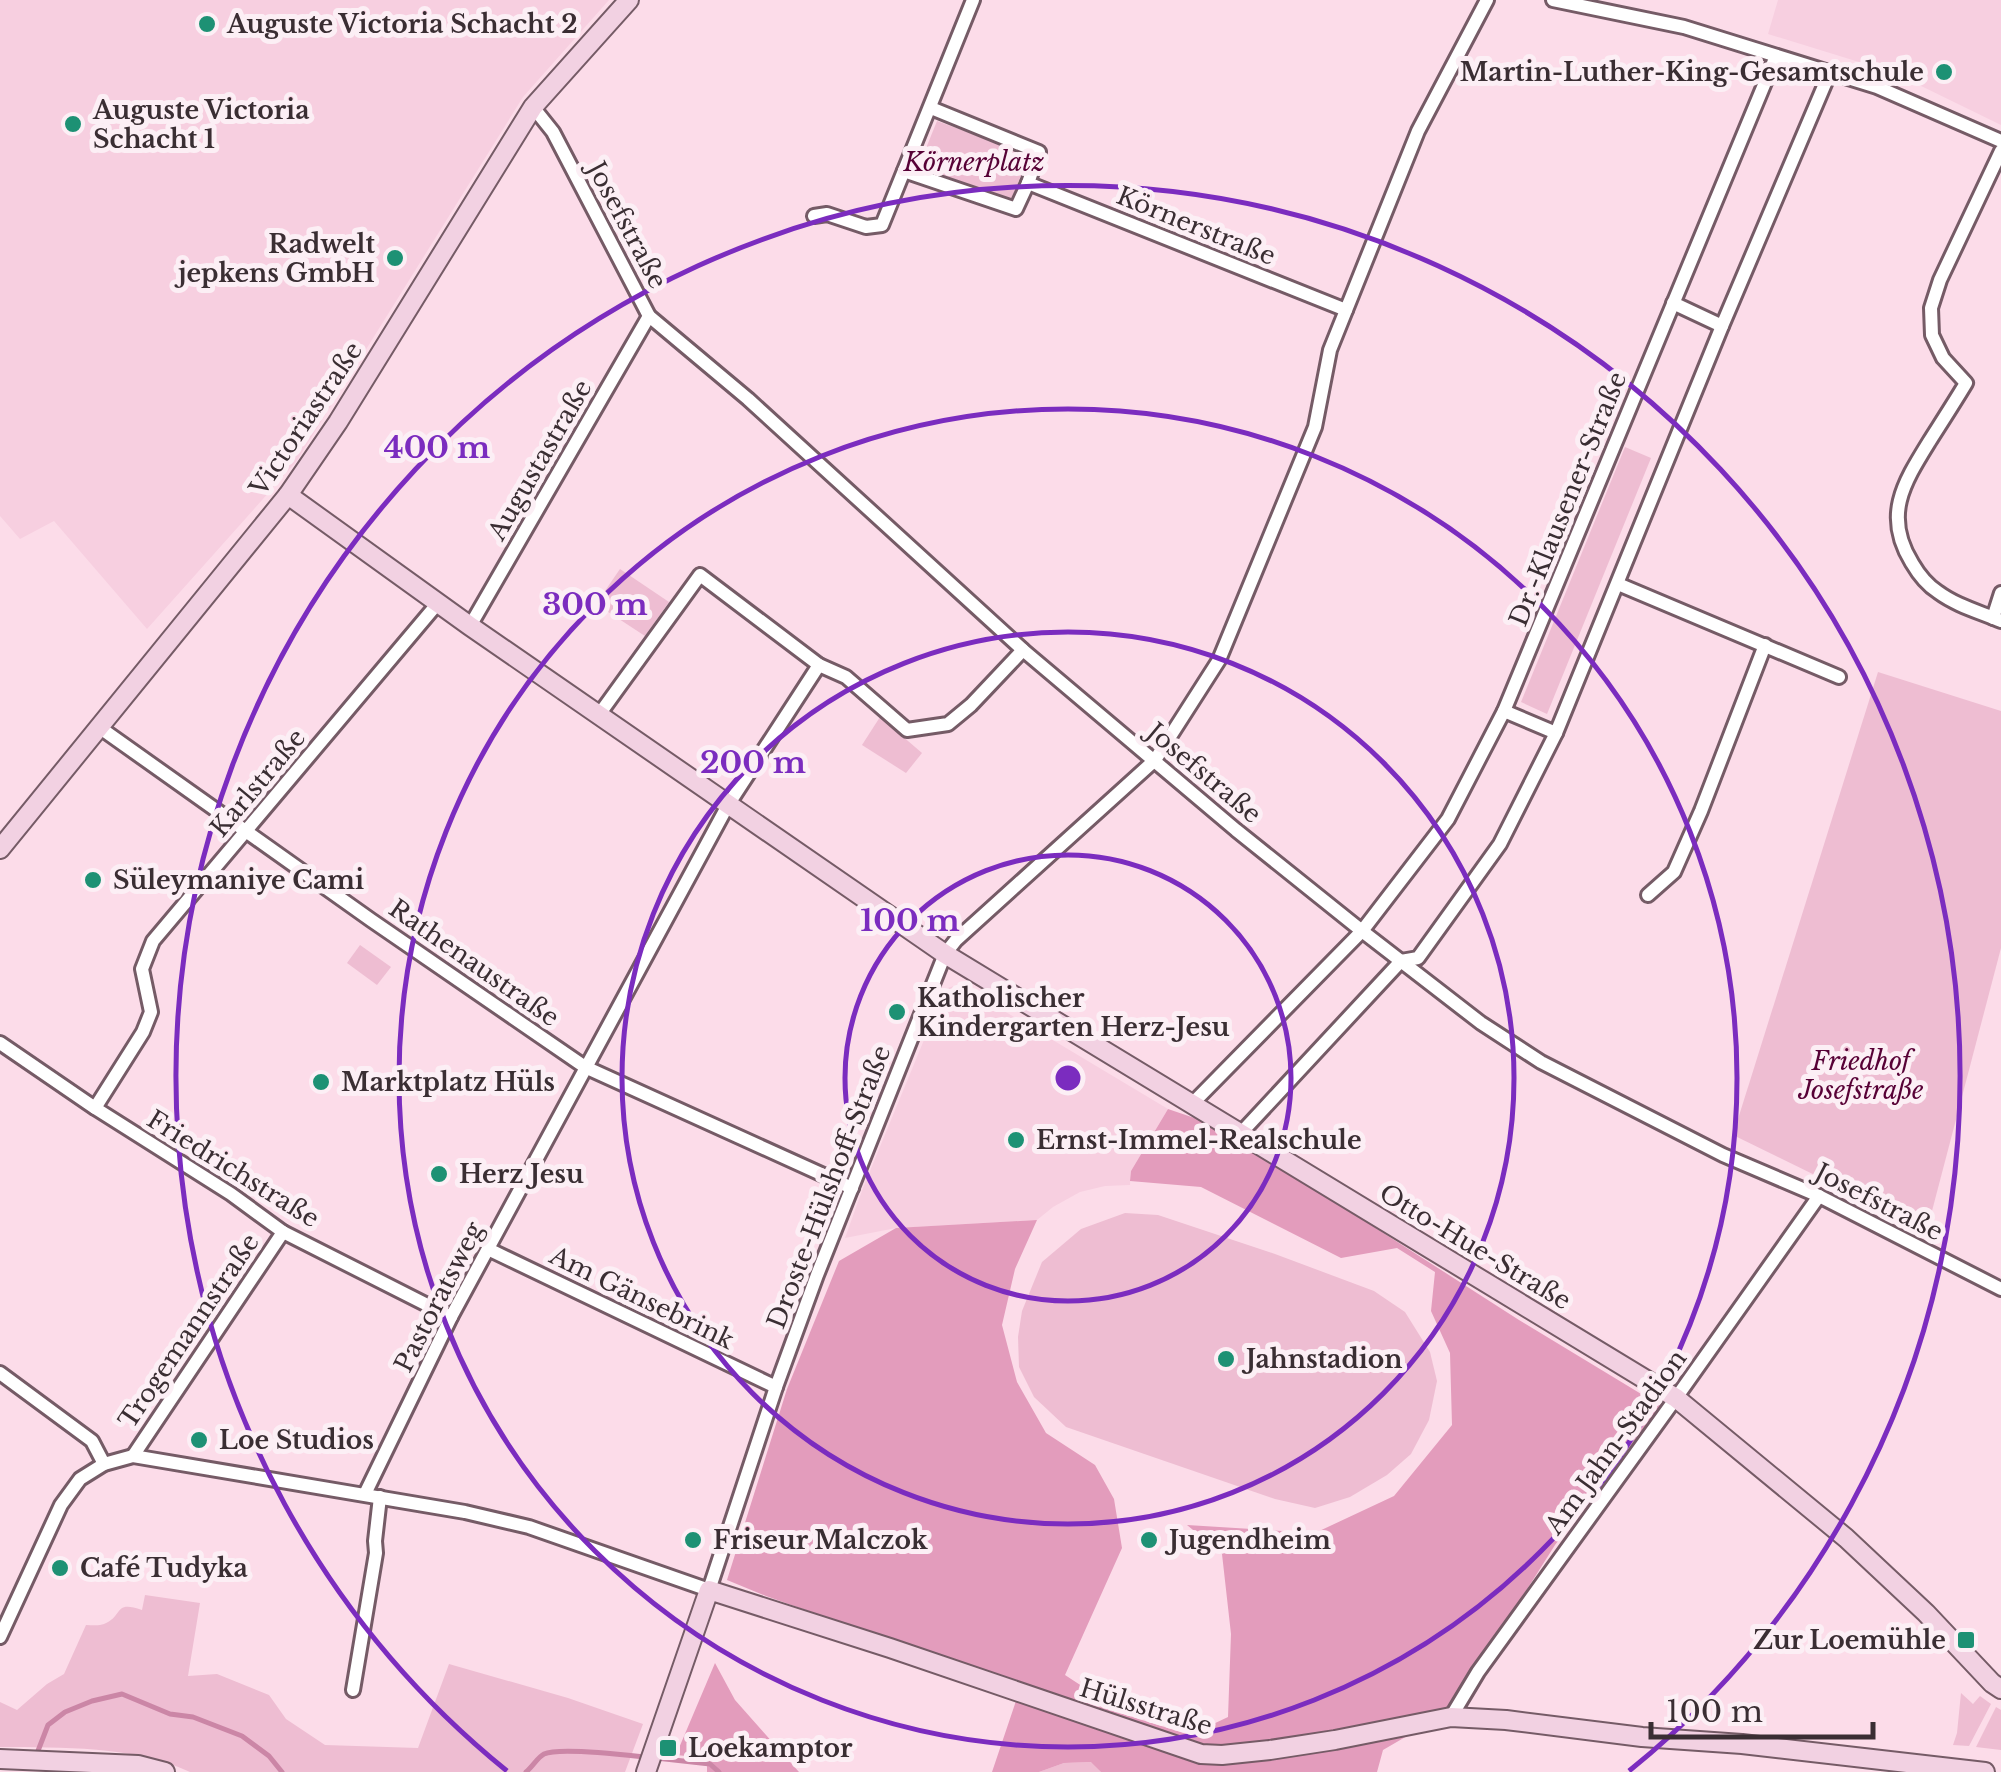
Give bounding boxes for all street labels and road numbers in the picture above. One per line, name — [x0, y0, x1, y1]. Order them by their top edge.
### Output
street label: Josefstraße — [579, 153, 673, 294]
street label: Körnerstraße — [1112, 180, 1280, 272]
street label: Victoriastraße — [242, 336, 369, 503]
street label: Dr.-Klausener-Straße — [1503, 367, 1633, 631]
street label: Augustastraße — [481, 374, 598, 547]
street label: Josefstraße — [1138, 714, 1267, 830]
street label: Karlstraße — [204, 723, 312, 843]
street label: Rathenaustraße — [383, 893, 565, 1033]
street label: Droste-Hülshoff-Straße — [761, 1041, 897, 1333]
street label: Friedrichstraße — [141, 1104, 325, 1234]
street label: Josefstraße — [1807, 1155, 1948, 1247]
street label: Otto-Hue-Straße — [1374, 1178, 1576, 1316]
street label: Pastoratsweg — [388, 1216, 491, 1377]
street label: Trogemannstraße — [112, 1228, 266, 1434]
street label: Am Gänsebrink — [544, 1240, 740, 1356]
street label: Am Jahn-Stadion — [1538, 1344, 1693, 1541]
street label: Hülsstraße — [1076, 1672, 1216, 1742]

